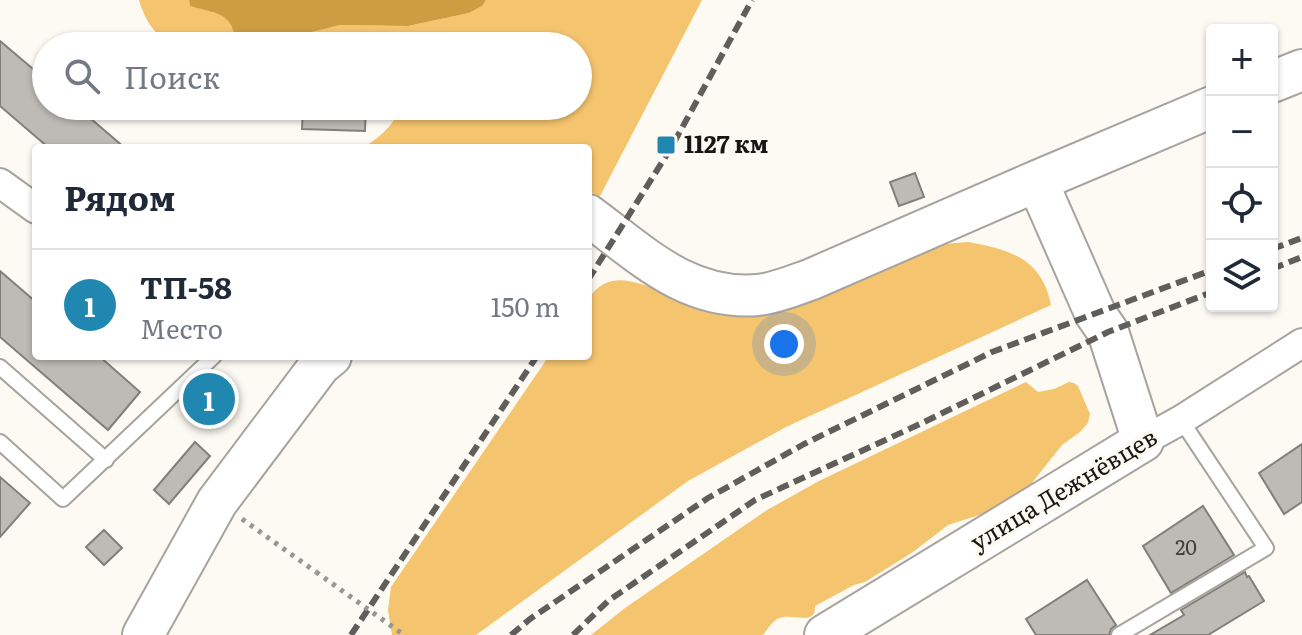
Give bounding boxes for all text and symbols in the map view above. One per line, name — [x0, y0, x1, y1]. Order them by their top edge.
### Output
map controls — [1206, 24, 1278, 312]
button: + — [1206, 24, 1278, 96]
search box — [32, 32, 592, 120]
icon: search — [60, 54, 104, 98]
text: Поиск — [124, 54, 220, 98]
button: − — [1206, 96, 1278, 168]
place label: 1127 км — [684, 125, 769, 160]
marker: 1127 км — [655, 134, 677, 156]
button: locate — [1206, 168, 1278, 240]
text: Рядом — [64, 171, 176, 221]
button: layers — [1206, 240, 1278, 312]
text: ТП-58 — [140, 264, 232, 308]
text: 1 — [85, 286, 95, 325]
text: 150 m — [491, 286, 560, 325]
text: Место — [140, 308, 223, 347]
your location — [764, 324, 804, 364]
pin: 1 — [183, 369, 235, 429]
street label: улица Дежнёвцев — [963, 418, 1163, 558]
house number: 20 — [1175, 531, 1197, 561]

